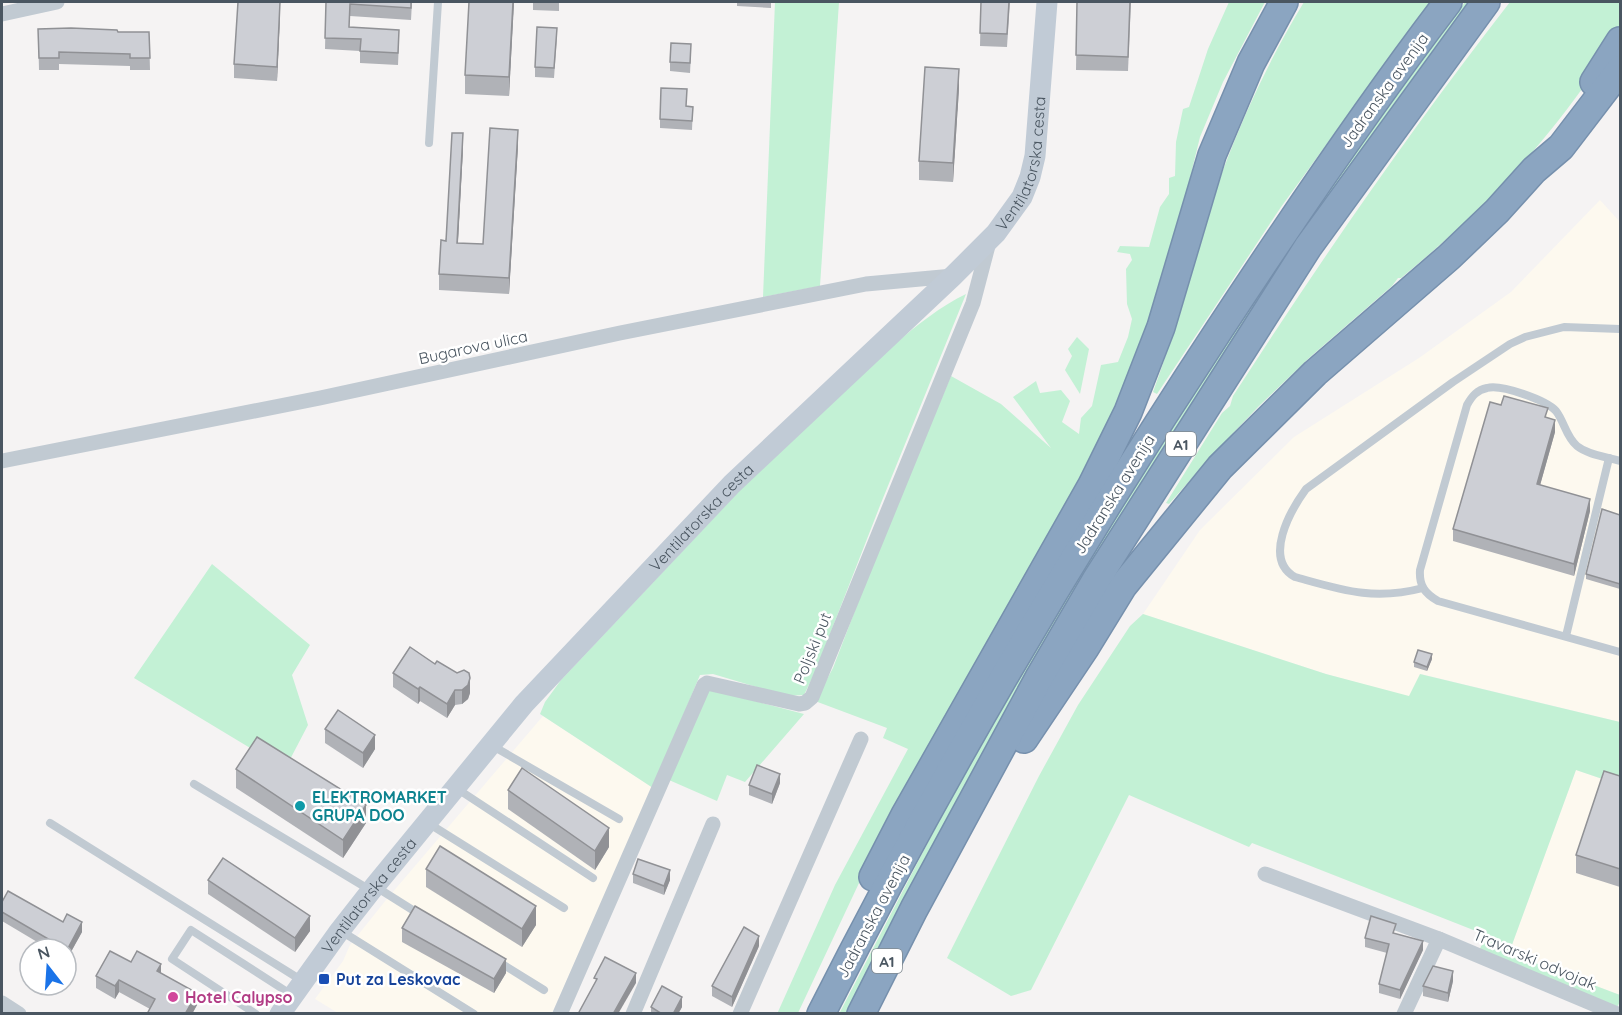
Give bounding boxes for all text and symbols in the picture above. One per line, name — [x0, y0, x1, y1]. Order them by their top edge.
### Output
street label: Jadranska avenija — [1336, 29, 1432, 151]
street label: Ventilatorska cesta — [991, 96, 1050, 235]
street label: Bugarova ulica — [417, 326, 529, 368]
street label: Jadranska avenija — [1069, 431, 1159, 557]
road number: A1 — [1166, 432, 1196, 456]
street label: Ventilatorska cesta — [645, 459, 758, 576]
street label: Poljski put — [789, 610, 835, 686]
place label: ELEKTROMARKET GRUPA DOO — [312, 787, 447, 825]
marker: ELEKTROMARKET GRUPA DOO — [293, 799, 307, 813]
street label: Ventilatorska cesta — [317, 833, 420, 957]
street label: Jadranska avenija — [832, 851, 914, 981]
street label: Travarski odvojak — [1470, 924, 1600, 994]
north arrow — [18, 937, 78, 997]
text: N — [35, 941, 52, 964]
road number: A1 — [872, 949, 902, 973]
place label: Put za Leskovac — [336, 969, 460, 989]
marker: Put za Leskovac — [317, 972, 331, 986]
place label: Hotel Calypso — [185, 987, 293, 1007]
marker: Hotel Calypso — [166, 990, 180, 1004]

